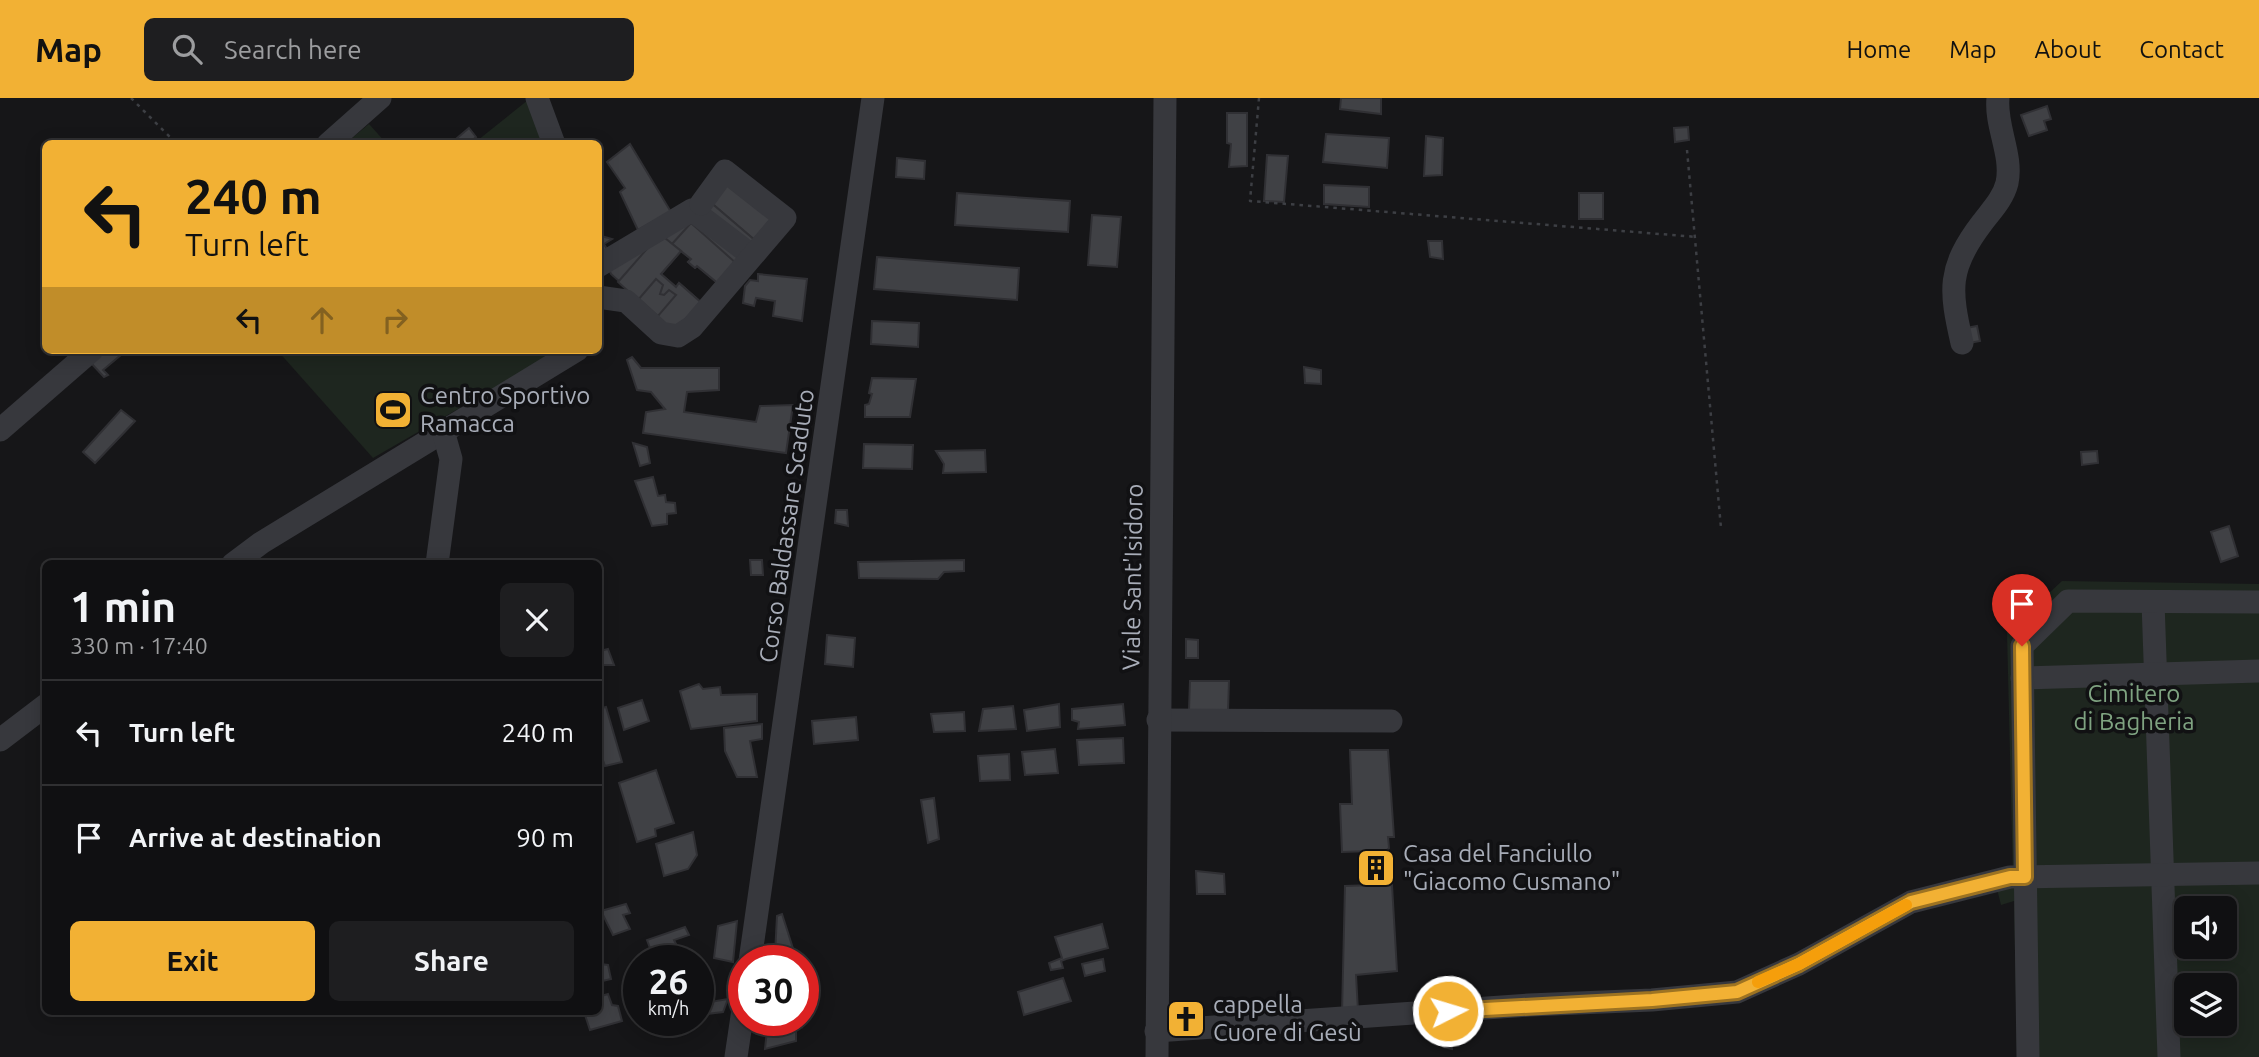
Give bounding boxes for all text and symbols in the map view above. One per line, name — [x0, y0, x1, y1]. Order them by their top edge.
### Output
search box — [144, 18, 634, 81]
icon: search — [168, 30, 206, 68]
text: Map — [35, 31, 102, 68]
text: Search here — [224, 35, 362, 64]
text: Home — [1846, 36, 1911, 63]
text: Map — [1949, 36, 1996, 63]
text: About — [2034, 36, 2101, 63]
text: Contact — [2139, 36, 2224, 63]
icon: left — [70, 168, 161, 259]
text: 240 m — [185, 168, 322, 223]
text: Turn left — [185, 226, 309, 262]
icon: left — [230, 301, 268, 339]
icon: ahead — [303, 301, 341, 339]
icon: right — [376, 301, 414, 339]
place label: Centro Sportivo Ramacca — [420, 382, 590, 437]
street label: Corso Baldassare Scaduto — [754, 387, 819, 665]
sports icon: Centro Sportivo Ramacca — [372, 389, 414, 431]
street label: Viale Sant'Isidoro — [1117, 483, 1148, 671]
pin — [1992, 574, 2052, 646]
text: 1 min — [70, 583, 176, 630]
button: close — [500, 583, 574, 657]
icon: arrive — [2003, 585, 2041, 623]
text: 330 m · 17:40 — [70, 633, 208, 658]
park label: Cimitero di Bagheria — [2074, 680, 2194, 735]
icon: left — [70, 714, 108, 752]
text: Turn left — [129, 718, 235, 747]
text: 240 m — [502, 718, 574, 747]
icon: arrive — [70, 819, 108, 857]
text: Arrive at destination — [129, 823, 382, 852]
text: 90 m — [516, 823, 574, 852]
place label: Casa del Fanciullo "Giacomo Cusmano" — [1403, 840, 1620, 895]
building icon: Casa del Fanciullo "Giacomo Cusmano" — [1355, 847, 1397, 889]
map controls — [2174, 896, 2237, 1036]
button: sound — [2174, 896, 2237, 959]
button: Exit — [70, 921, 315, 1001]
button: Share — [329, 921, 574, 1001]
speed limit sign: 30 — [728, 945, 819, 1036]
text: 26 — [649, 961, 688, 1001]
button: layers — [2174, 973, 2237, 1036]
position arrow — [1411, 974, 1485, 1048]
place label: cappella Cuore di Gesù — [1213, 991, 1362, 1046]
text: km/h — [648, 998, 689, 1018]
church icon: cappella Cuore di Gesù — [1165, 998, 1207, 1040]

